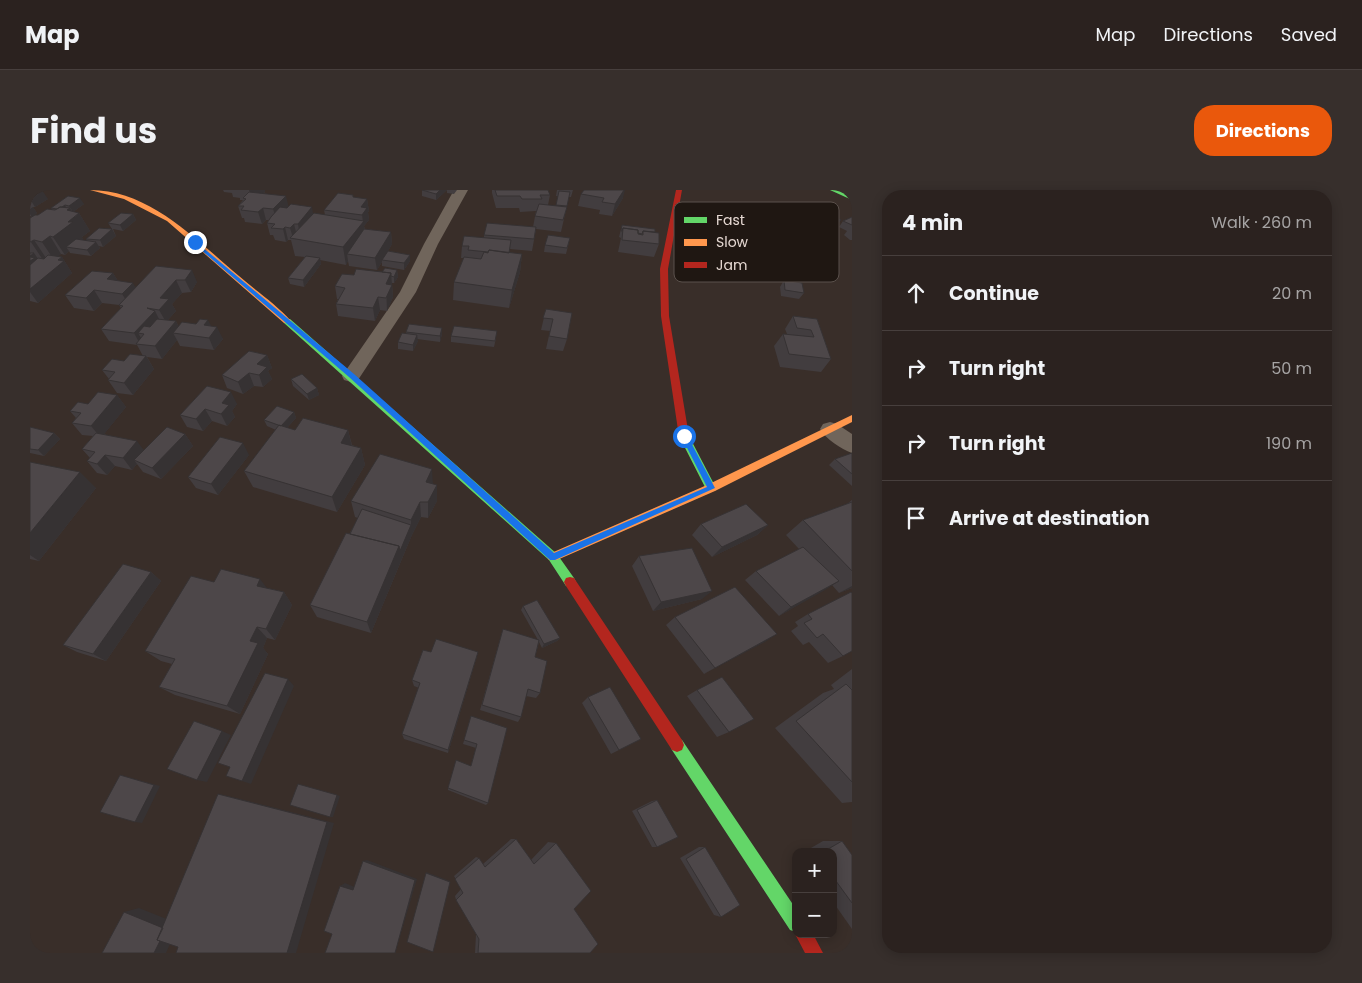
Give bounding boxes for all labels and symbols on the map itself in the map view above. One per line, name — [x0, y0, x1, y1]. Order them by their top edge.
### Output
legend — [674, 202, 839, 282]
text: Fast — [716, 210, 745, 230]
route end — [184, 231, 207, 254]
text: Slow — [716, 232, 749, 252]
text: Jam — [716, 255, 747, 275]
route start — [673, 425, 696, 448]

